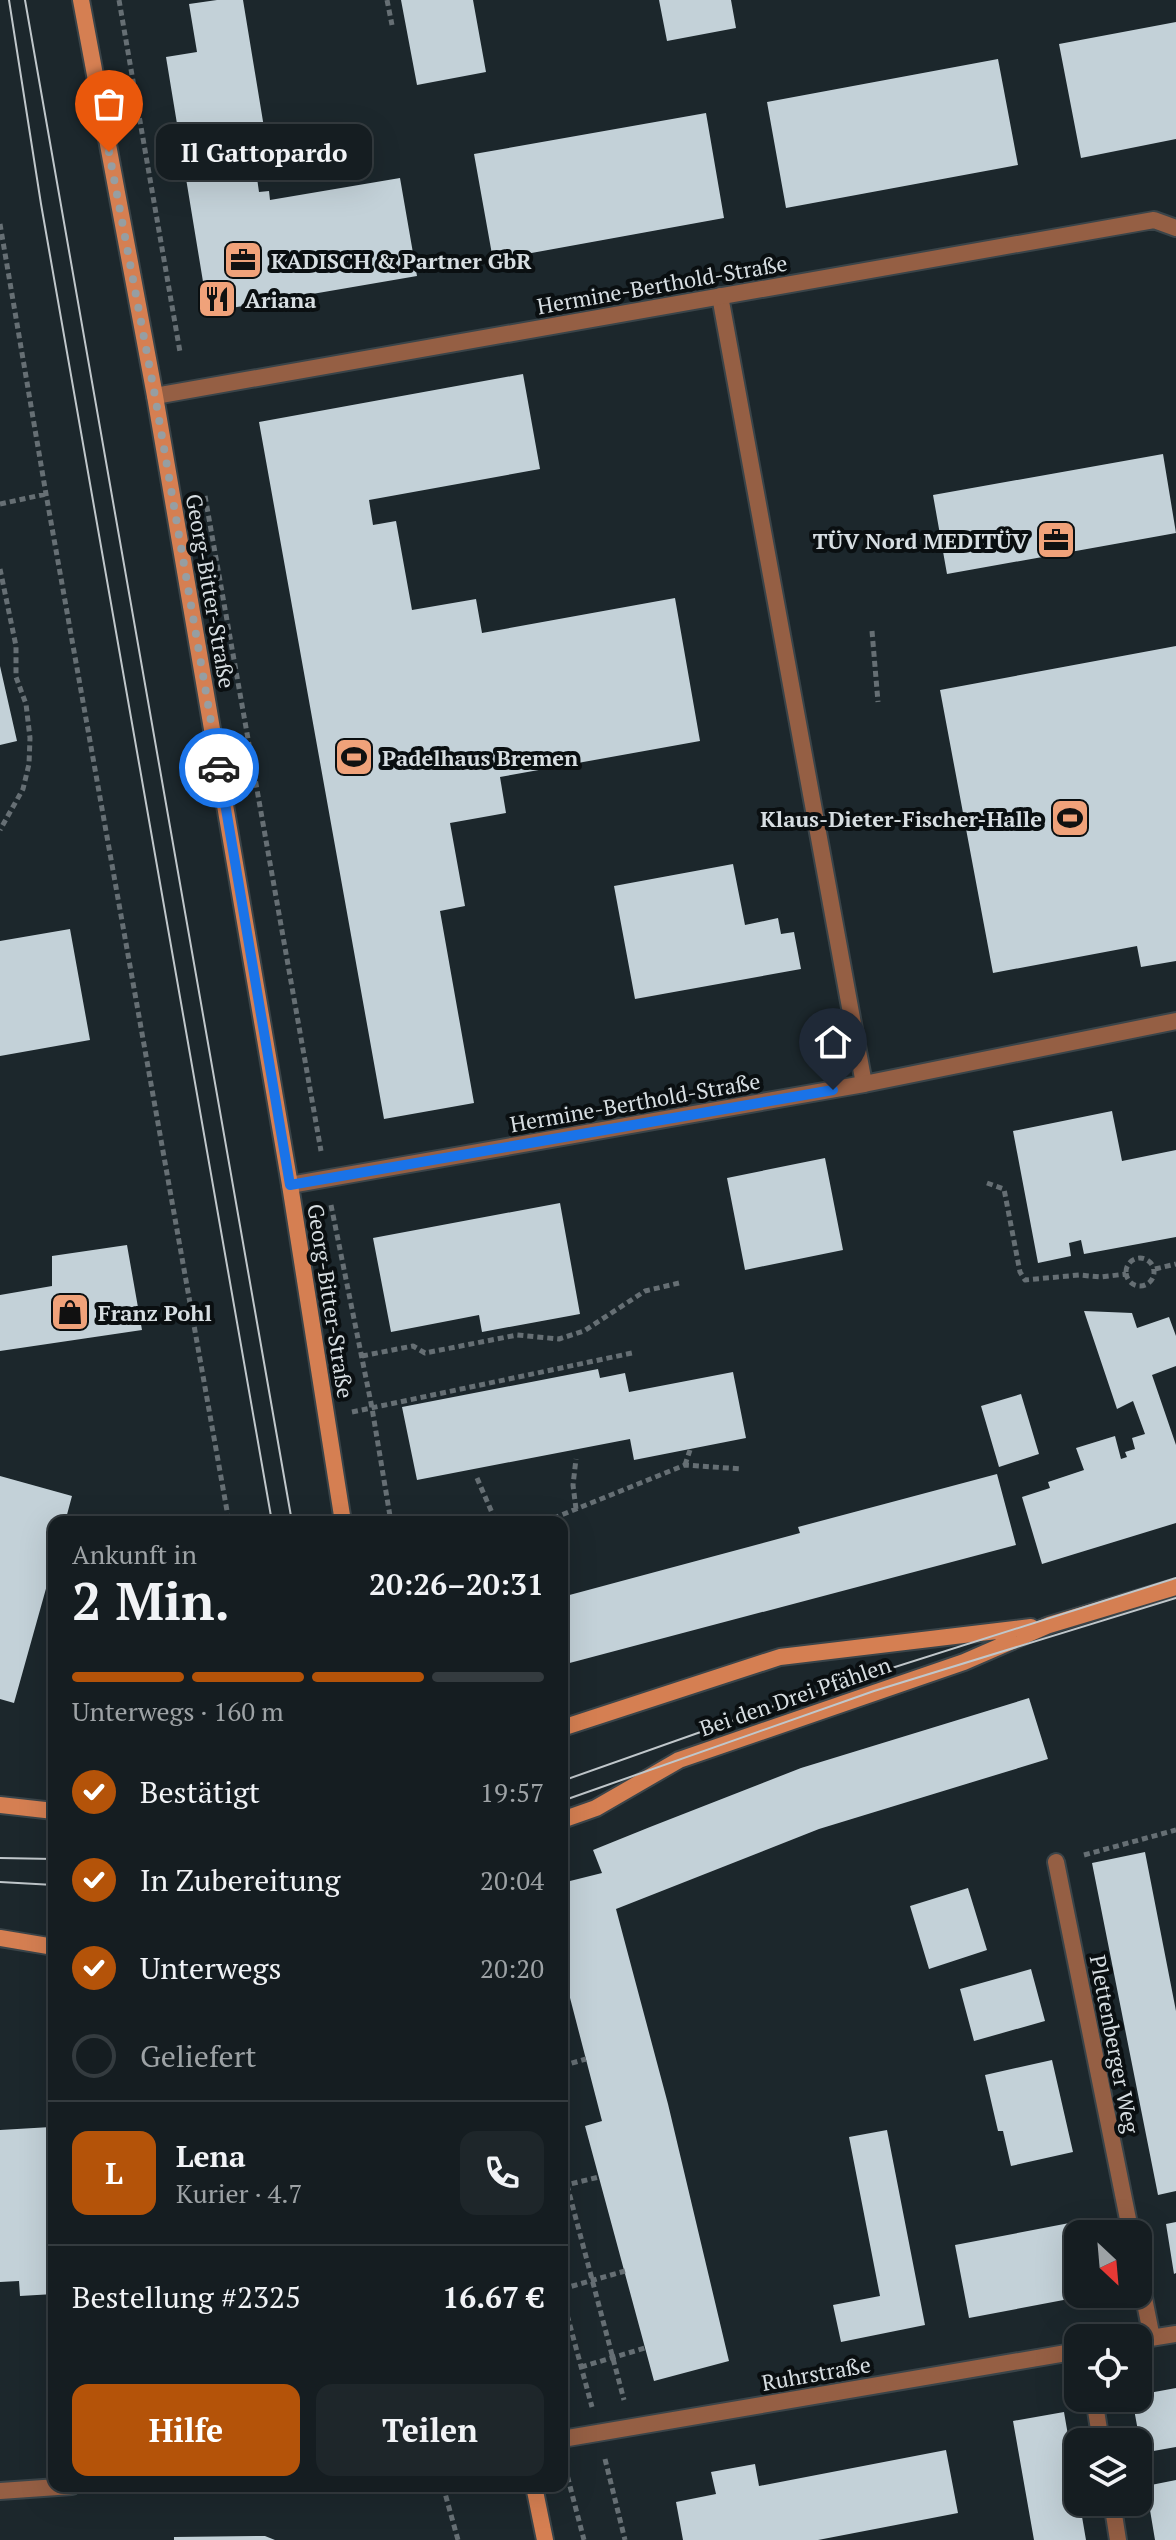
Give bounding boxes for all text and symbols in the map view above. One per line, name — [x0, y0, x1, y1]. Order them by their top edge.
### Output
pin — [75, 70, 143, 152]
icon: bag — [87, 82, 131, 126]
callout: Il Gattopardo — [157, 124, 373, 180]
text: Il Gattopardo — [181, 135, 347, 169]
office icon: KADISCH & Partner GbR — [222, 239, 264, 281]
place label: KADISCH & Partner GbR — [271, 246, 532, 275]
street label: Hermine-Berthold-Straße — [535, 248, 789, 320]
restaurant icon: Ariana — [196, 278, 238, 320]
place label: Ariana — [245, 285, 317, 314]
street label: Georg-Bitter-Straße — [180, 492, 242, 690]
office icon: TÜV Nord MEDITÜV — [1035, 519, 1077, 561]
place label: TÜV Nord MEDITÜV — [813, 526, 1029, 555]
courier — [179, 728, 259, 808]
sports icon: Padelhaus Bremen — [333, 736, 375, 778]
place label: Padelhaus Bremen — [382, 743, 578, 772]
icon: car — [197, 746, 241, 790]
sports icon: Klaus-Dieter-Fischer-Halle — [1049, 797, 1091, 839]
place label: Klaus-Dieter-Fischer-Halle — [760, 804, 1042, 833]
pin — [799, 1008, 867, 1090]
icon: home — [811, 1020, 855, 1064]
street label: Hermine-Berthold-Straße — [508, 1066, 762, 1138]
street label: Georg-Bitter-Straße — [301, 1202, 361, 1400]
shop icon: Franz Pohl — [49, 1291, 91, 1333]
place label: Franz Pohl — [98, 1298, 212, 1327]
text: Ankunft in — [72, 1537, 197, 1571]
text: 20:26–20:31 — [369, 1564, 544, 1604]
text: 2 Min. — [72, 1566, 230, 1635]
street label: Bei den Drei Pfählen — [695, 1650, 895, 1742]
text: Unterwegs · 160 m — [72, 1694, 284, 1728]
icon: check — [72, 1770, 116, 1814]
text: Bestätigt — [140, 1772, 260, 1812]
text: 19:57 — [480, 1775, 544, 1809]
icon: check — [72, 1858, 116, 1902]
text: In Zubereitung — [140, 1860, 340, 1900]
text: 20:04 — [480, 1863, 544, 1897]
icon: check — [72, 1946, 116, 1990]
text: Unterwegs — [140, 1948, 281, 1988]
text: 20:20 — [480, 1951, 544, 1985]
street label: Plettenberger Weg — [1084, 1952, 1147, 2136]
text: Geliefert — [140, 2036, 256, 2076]
button: phone — [460, 2131, 544, 2215]
text: Lena — [176, 2136, 246, 2176]
text: L — [105, 2153, 123, 2193]
text: Kurier · 4.7 — [176, 2176, 302, 2210]
north arrow — [1064, 2220, 1152, 2308]
map controls — [1064, 2220, 1152, 2516]
text: Bestellung #2325 — [72, 2277, 301, 2317]
text: 16.67 € — [442, 2277, 544, 2317]
button: locate — [1064, 2324, 1152, 2412]
street label: Ruhrstraße — [759, 2349, 873, 2397]
button: Hilfe — [72, 2384, 300, 2476]
button: Teilen — [316, 2384, 544, 2476]
button: layers — [1064, 2428, 1152, 2516]

